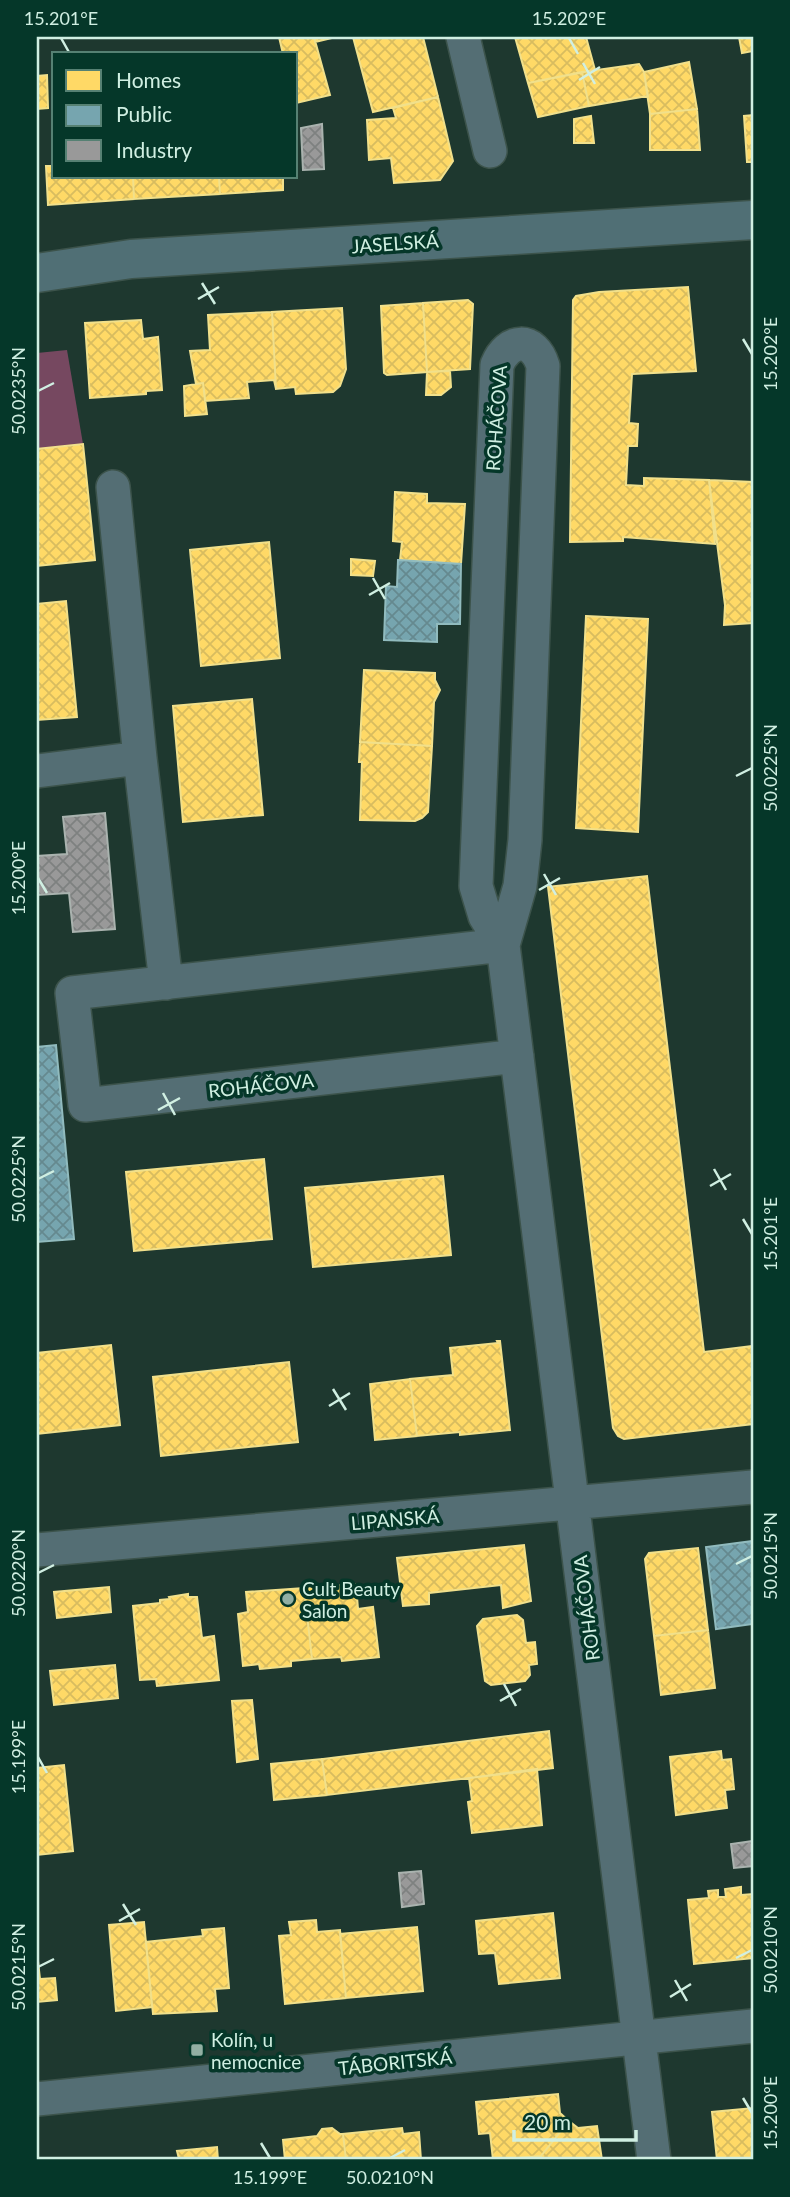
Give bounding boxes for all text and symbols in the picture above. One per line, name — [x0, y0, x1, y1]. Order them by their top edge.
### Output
text: 15.201°E — [24, 7, 98, 29]
text: 15.202°E — [532, 7, 606, 29]
legend — [52, 52, 298, 178]
text: Homes — [116, 67, 181, 92]
text: Public — [116, 101, 172, 126]
text: Industry — [116, 137, 192, 162]
street label: JASELSKÁ — [351, 228, 440, 258]
text: 15.202°E — [759, 317, 781, 391]
text: 50.0235°N — [7, 347, 29, 435]
street label: ROHÁČOVA — [481, 364, 511, 472]
text: 50.0225°N — [759, 724, 781, 812]
text: 15.200°E — [7, 841, 29, 915]
street label: ROHÁČOVA — [207, 1068, 315, 1102]
text: 50.0225°N — [7, 1135, 29, 1223]
text: 15.201°E — [759, 1197, 781, 1271]
street label: LIPANSKÁ — [350, 1504, 440, 1534]
text: 50.0215°N — [759, 1512, 781, 1600]
text: 50.0220°N — [7, 1529, 29, 1617]
street label: ROHÁČOVA — [568, 1554, 604, 1662]
place label: Cult Beauty Salon — [302, 1577, 400, 1622]
marker: Cult Beauty Salon — [280, 1591, 296, 1607]
text: 15.199°E — [7, 1720, 29, 1794]
text: 50.0210°N — [759, 1906, 781, 1994]
text: 50.0215°N — [7, 1923, 29, 2011]
place label: Kolín, u nemocnice — [211, 2028, 301, 2073]
marker: Kolín, u nemocnice — [189, 2042, 205, 2058]
street label: TÁBORITSKÁ — [337, 2045, 453, 2079]
text: 15.200°E — [759, 2076, 781, 2150]
scale bar — [514, 2099, 636, 2143]
text: 20 m — [524, 2109, 571, 2134]
text: 15.199°E — [233, 2166, 307, 2188]
text: 50.0210°N — [346, 2166, 434, 2188]

